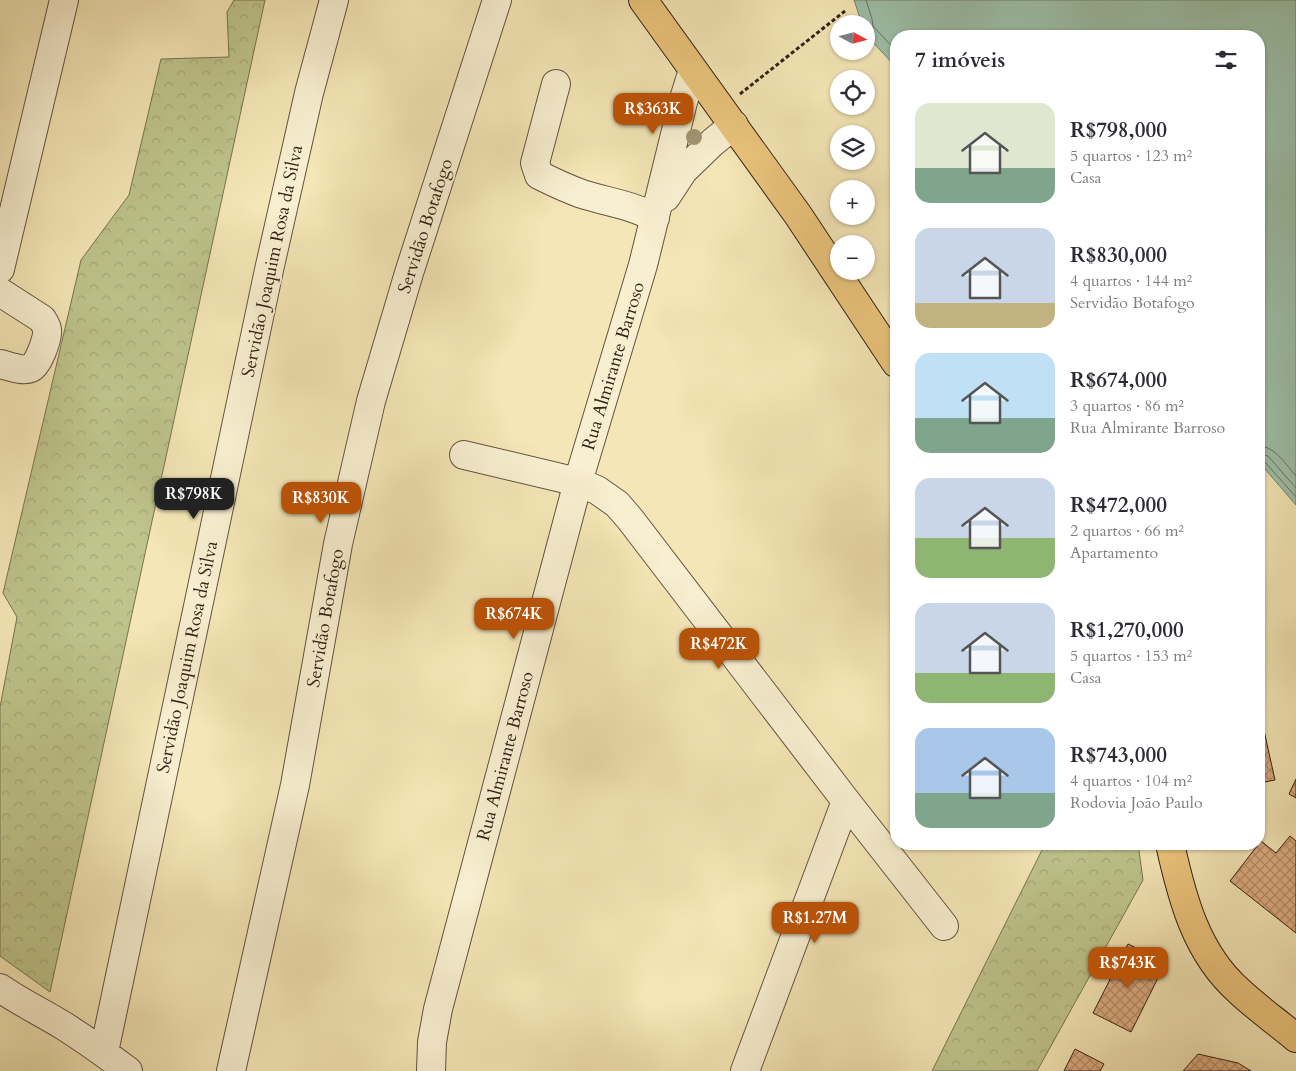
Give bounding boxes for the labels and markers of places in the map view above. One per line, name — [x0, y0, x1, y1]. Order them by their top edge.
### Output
pin: R$363K — [612, 92, 694, 135]
pin: R$798K — [153, 478, 235, 520]
pin: R$830K — [280, 482, 362, 524]
pin: R$674K — [473, 598, 555, 640]
pin: R$472K — [678, 628, 760, 670]
pin: R$1.27M — [769, 902, 861, 944]
pin: R$743K — [1087, 946, 1169, 989]

